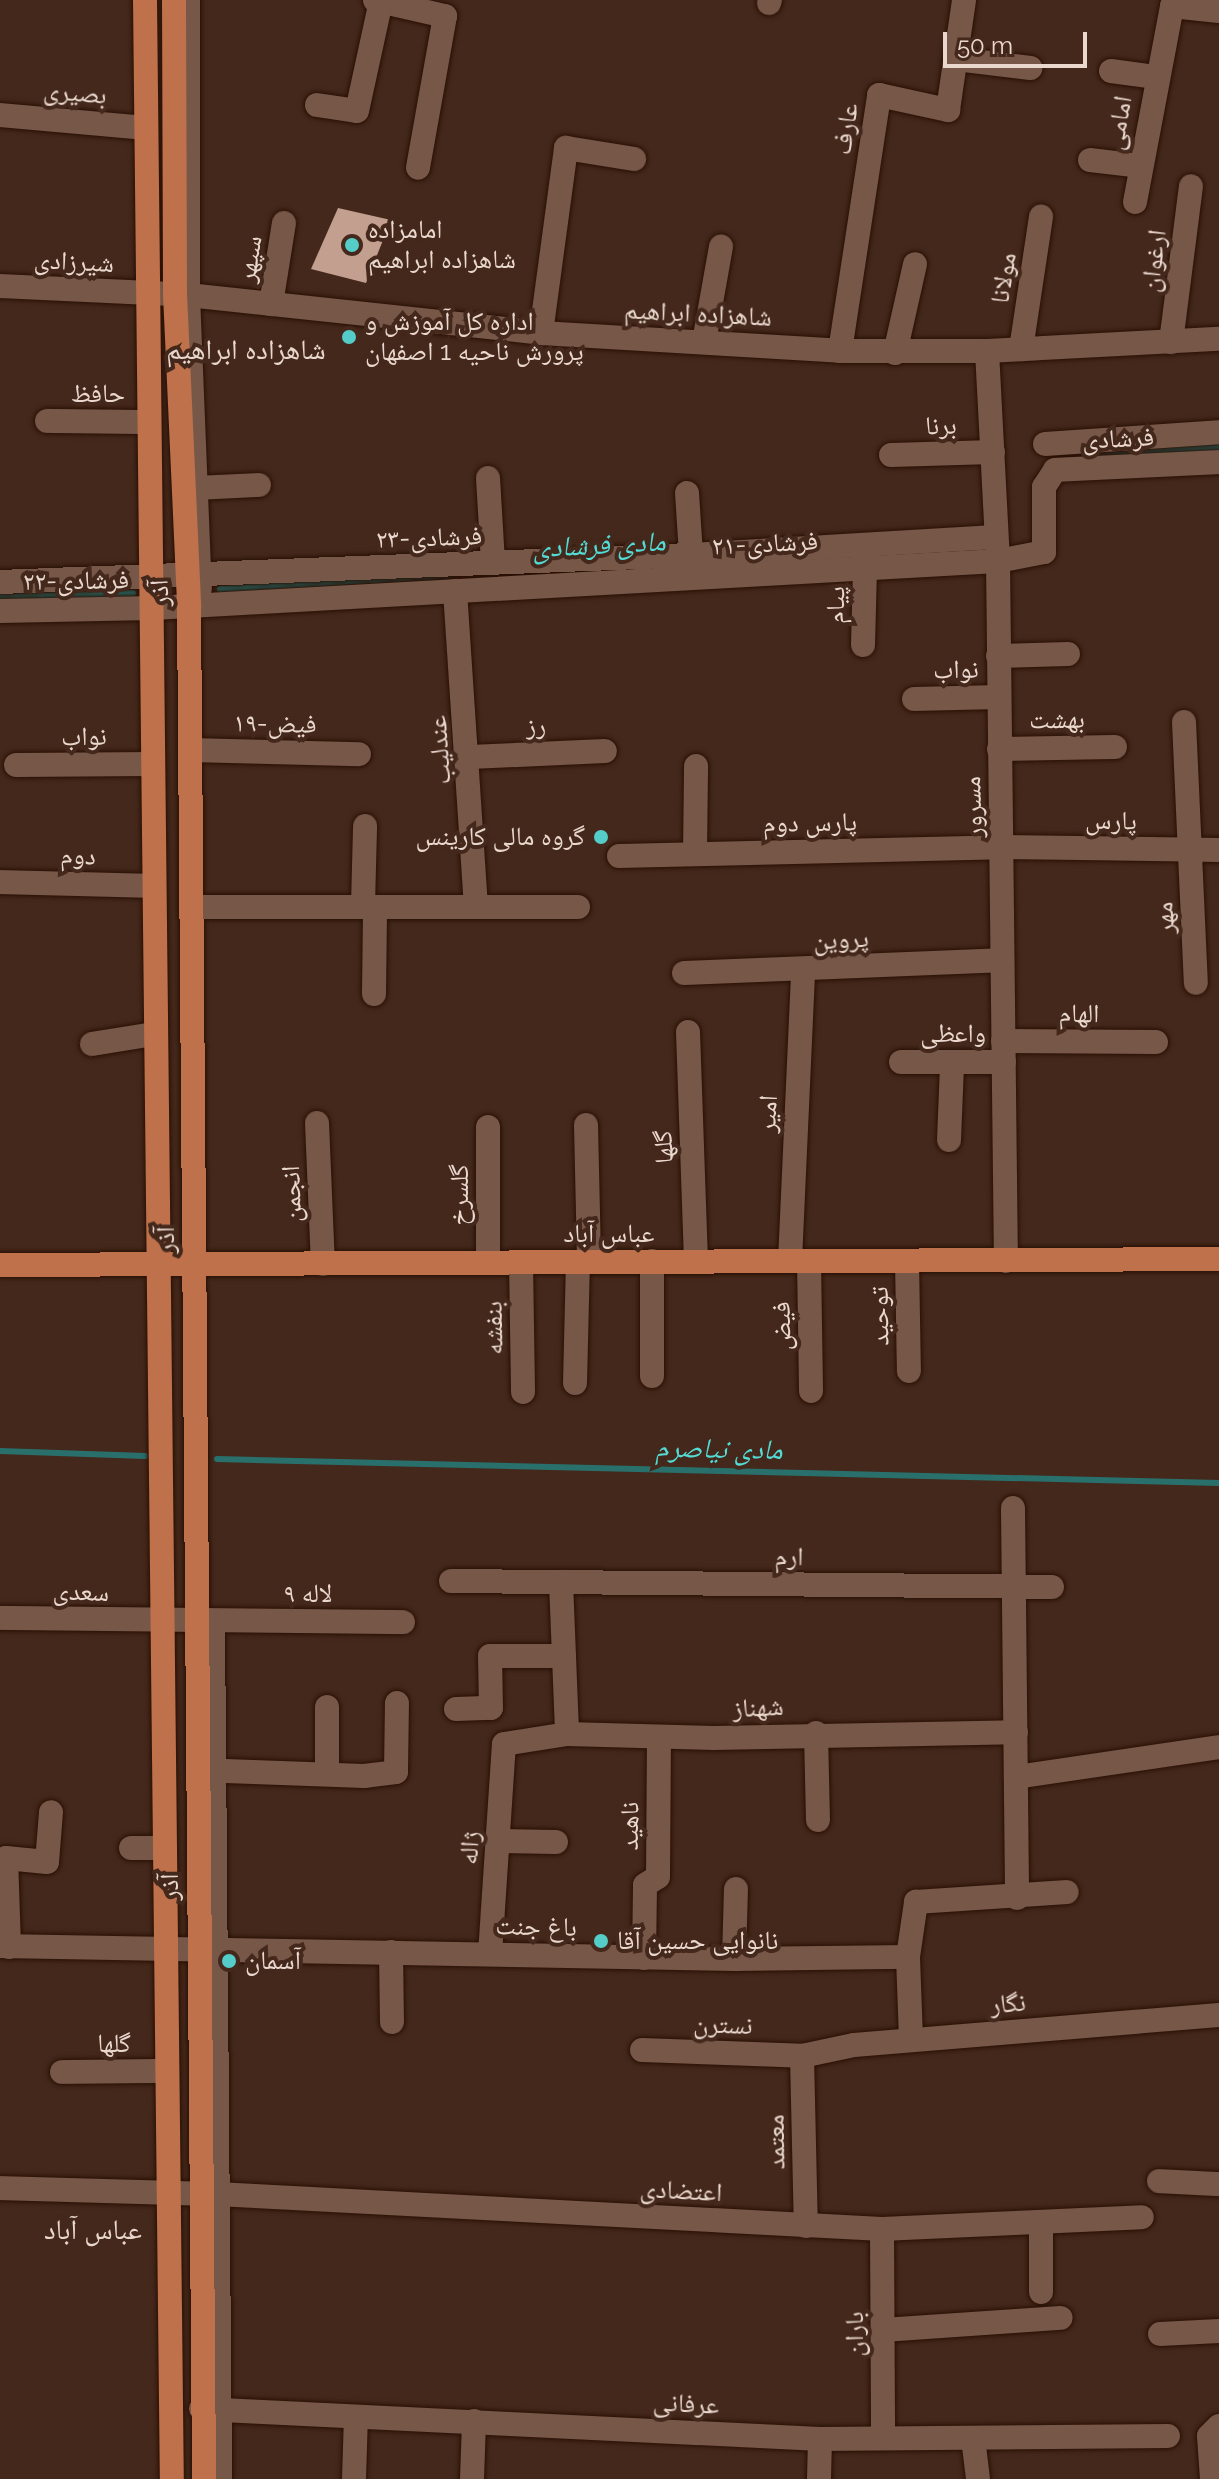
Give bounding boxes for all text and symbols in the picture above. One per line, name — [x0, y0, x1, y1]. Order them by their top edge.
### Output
scale bar — [947, 16, 1091, 66]
text: 50 m — [957, 31, 1013, 60]
street label: بصیری — [42, 75, 108, 111]
street label: امامی — [1099, 94, 1139, 152]
street label: عارف — [827, 101, 865, 157]
place label: امامزاده شاهزاده ابراهیم — [368, 214, 516, 276]
street label: ارغوان — [1135, 228, 1173, 294]
street label: سپهر — [231, 233, 269, 285]
marker: امامزاده شاهزاده ابراهیم — [343, 236, 361, 254]
street label: شیرزادی — [33, 244, 115, 280]
street label: مولانا — [985, 250, 1023, 306]
street label: شاهزاده ابراهیم — [623, 295, 773, 333]
place label: اداره کل آموزش و پرورش ناحیه 1 اصفهان — [365, 306, 584, 368]
marker: اداره کل آموزش و پرورش ناحیه 1 اصفهان — [340, 328, 358, 346]
district label: شاهزاده ابراهیم — [166, 333, 326, 367]
street label: حافظ — [71, 378, 125, 410]
street label: برنا — [925, 410, 957, 442]
street label: فرشادی — [1081, 422, 1155, 456]
street label: ۲۳-فرشادی — [375, 521, 483, 555]
water label: مادی فرشادی — [532, 525, 666, 565]
street label: ۲۱-فرشادی — [711, 526, 819, 562]
street label: ۲۲-فرشادی — [23, 564, 129, 598]
street label: آذر — [144, 579, 176, 607]
street label: پیام — [820, 586, 852, 624]
street label: نواب — [933, 654, 979, 686]
street label: بهشت — [1029, 704, 1085, 736]
street label: ۱۹-فیض — [233, 708, 317, 740]
street label: رز — [525, 710, 547, 742]
street label: عندلیب — [422, 714, 458, 786]
street label: نواب — [61, 721, 107, 753]
street label: مسرور — [956, 776, 990, 838]
street label: پارس — [1085, 805, 1137, 837]
street label: پارس دوم — [763, 807, 857, 839]
place label: گروه مالی کارینس — [416, 821, 585, 853]
marker: گروه مالی کارینس — [592, 828, 610, 846]
street label: دوم — [60, 840, 96, 872]
street label: مهر — [1149, 901, 1181, 935]
street label: پروین — [812, 923, 870, 957]
street label: الهام — [1058, 998, 1100, 1030]
street label: واعظی — [920, 1018, 986, 1050]
street label: امیر — [751, 1094, 785, 1134]
street label: گلها — [648, 1130, 680, 1164]
street label: گلسرخ — [444, 1164, 476, 1226]
street label: انجمن — [275, 1165, 309, 1223]
street label: عباس آباد — [564, 1218, 654, 1250]
street label: آذر — [150, 1227, 182, 1253]
street label: توحید — [864, 1286, 896, 1346]
street label: بنفشه — [478, 1301, 510, 1355]
street label: فیض — [766, 1301, 798, 1351]
water label: مادی نیاصرم — [655, 1431, 783, 1467]
street label: ارم — [774, 1541, 804, 1573]
street label: سعدی — [52, 1575, 110, 1609]
street label: ۹ لاله — [283, 1578, 333, 1610]
street label: شهناز — [732, 1691, 784, 1725]
street label: ناهید — [614, 1801, 646, 1851]
street label: ژاله — [453, 1830, 487, 1866]
street label: آذر — [154, 1874, 186, 1900]
street label: باغ جنت — [495, 1911, 577, 1943]
place label: نانوایی حسین آقا — [617, 1925, 778, 1957]
marker: نانوایی حسین آقا — [592, 1932, 610, 1950]
place label: آسمان — [245, 1945, 301, 1977]
marker: آسمان — [220, 1952, 238, 1970]
street label: نگار — [989, 1987, 1027, 2021]
street label: نسترن — [693, 2008, 753, 2042]
street label: گلها — [97, 2028, 131, 2060]
street label: معتمد — [760, 2114, 792, 2170]
street label: اعتضادی — [639, 2173, 723, 2209]
district label: عباس آباد — [44, 2213, 142, 2247]
street label: باران — [839, 2311, 871, 2357]
street label: عرفانی — [652, 2387, 720, 2421]

